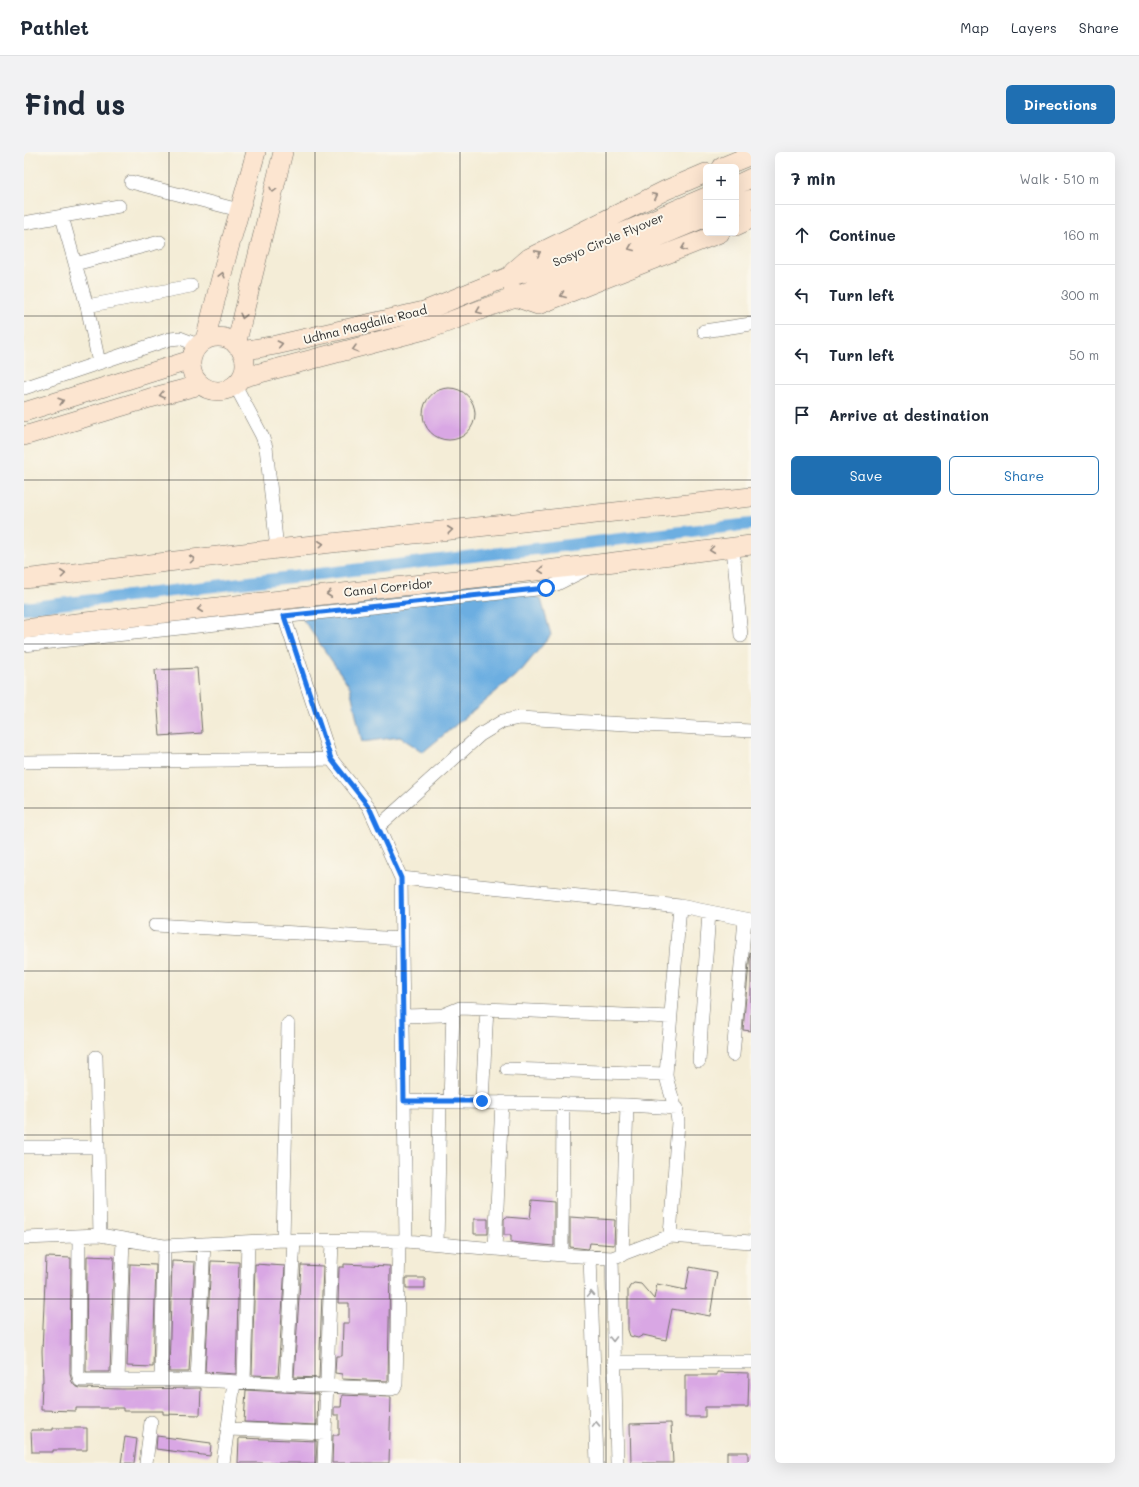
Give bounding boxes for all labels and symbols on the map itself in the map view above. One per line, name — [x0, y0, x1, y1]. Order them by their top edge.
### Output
one-way arrow — [270, 187, 278, 193]
one-way arrow — [650, 193, 658, 201]
street label: Sosyo Circle Flyover — [550, 208, 666, 270]
one-way arrow — [680, 243, 688, 251]
one-way arrow — [628, 244, 635, 252]
one-way arrow — [534, 250, 541, 258]
one-way arrow — [217, 272, 225, 279]
one-way arrow — [559, 291, 566, 299]
street label: Udhna Magdalla Road — [302, 301, 429, 347]
one-way arrow — [475, 306, 482, 314]
one-way arrow — [239, 313, 248, 320]
one-way arrow — [277, 341, 283, 349]
one-way arrow — [351, 344, 358, 352]
one-way arrow — [159, 390, 166, 399]
one-way arrow — [58, 397, 65, 405]
one-way arrow — [447, 525, 453, 534]
one-way arrow — [318, 540, 324, 549]
one-way arrow — [709, 545, 715, 554]
one-way arrow — [189, 555, 195, 564]
one-way arrow — [538, 566, 545, 575]
one-way arrow — [60, 570, 66, 579]
street label: Canal Corridor — [343, 574, 433, 600]
route start — [537, 579, 555, 597]
one-way arrow — [326, 589, 332, 598]
one-way arrow — [197, 604, 203, 613]
route end — [473, 1092, 491, 1110]
one-way arrow — [587, 1291, 595, 1297]
one-way arrow — [609, 1336, 617, 1342]
one-way arrow — [591, 1421, 600, 1427]

